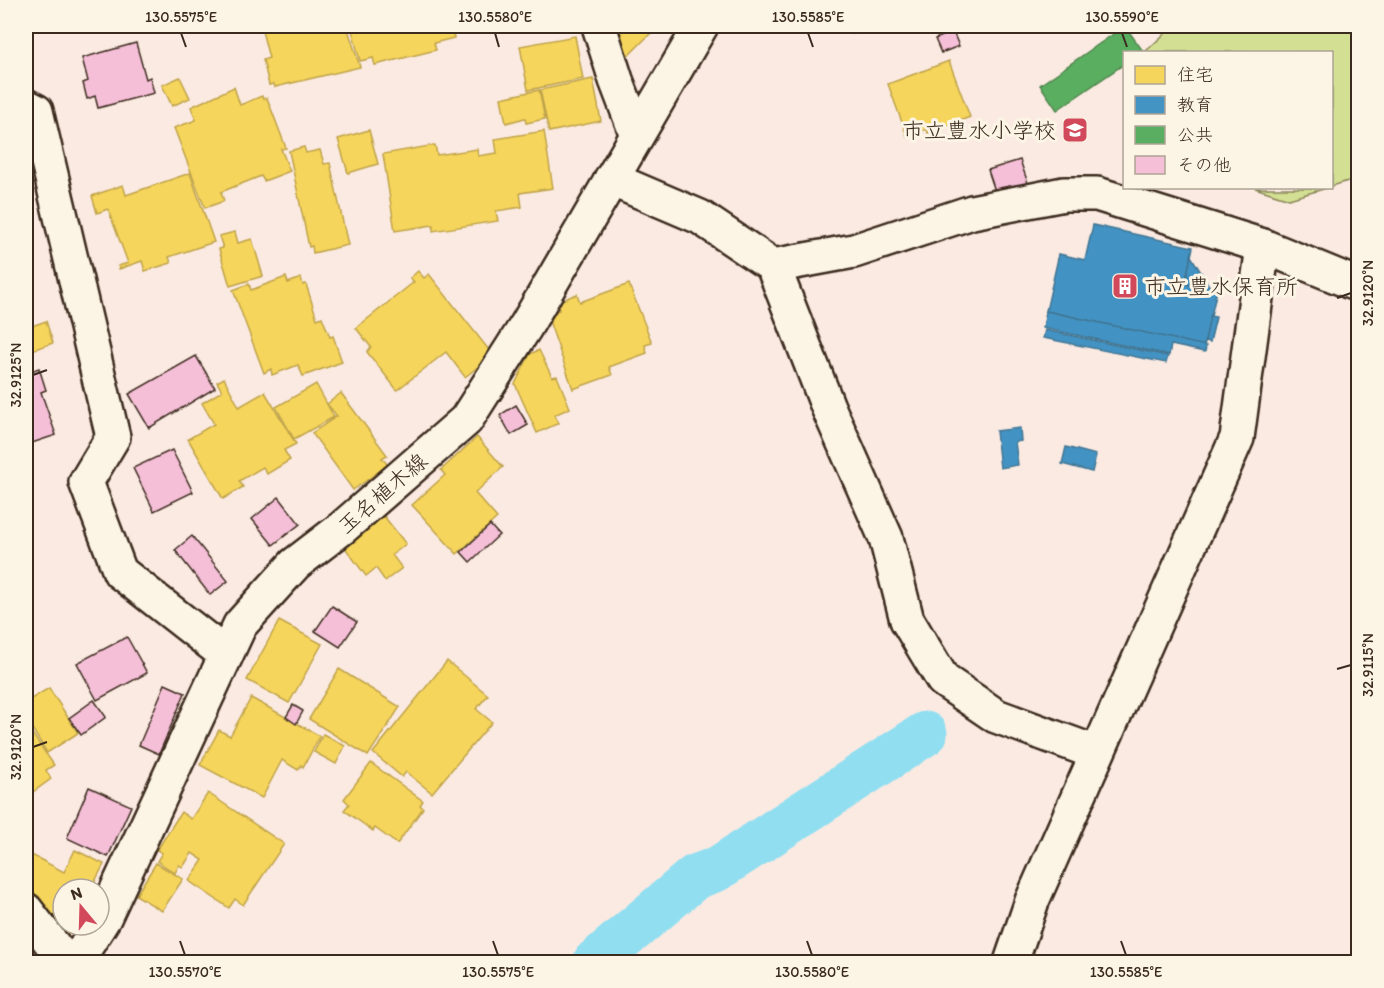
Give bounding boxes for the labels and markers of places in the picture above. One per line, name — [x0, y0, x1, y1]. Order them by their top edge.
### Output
school or university icon: 市立豊水小学校 — [1060, 115, 1090, 145]
place label: 市立豊水小学校 — [902, 117, 1056, 144]
building icon: 市立豊水保育所 — [1110, 271, 1140, 301]
place label: 市立豊水保育所 — [1144, 273, 1298, 300]

